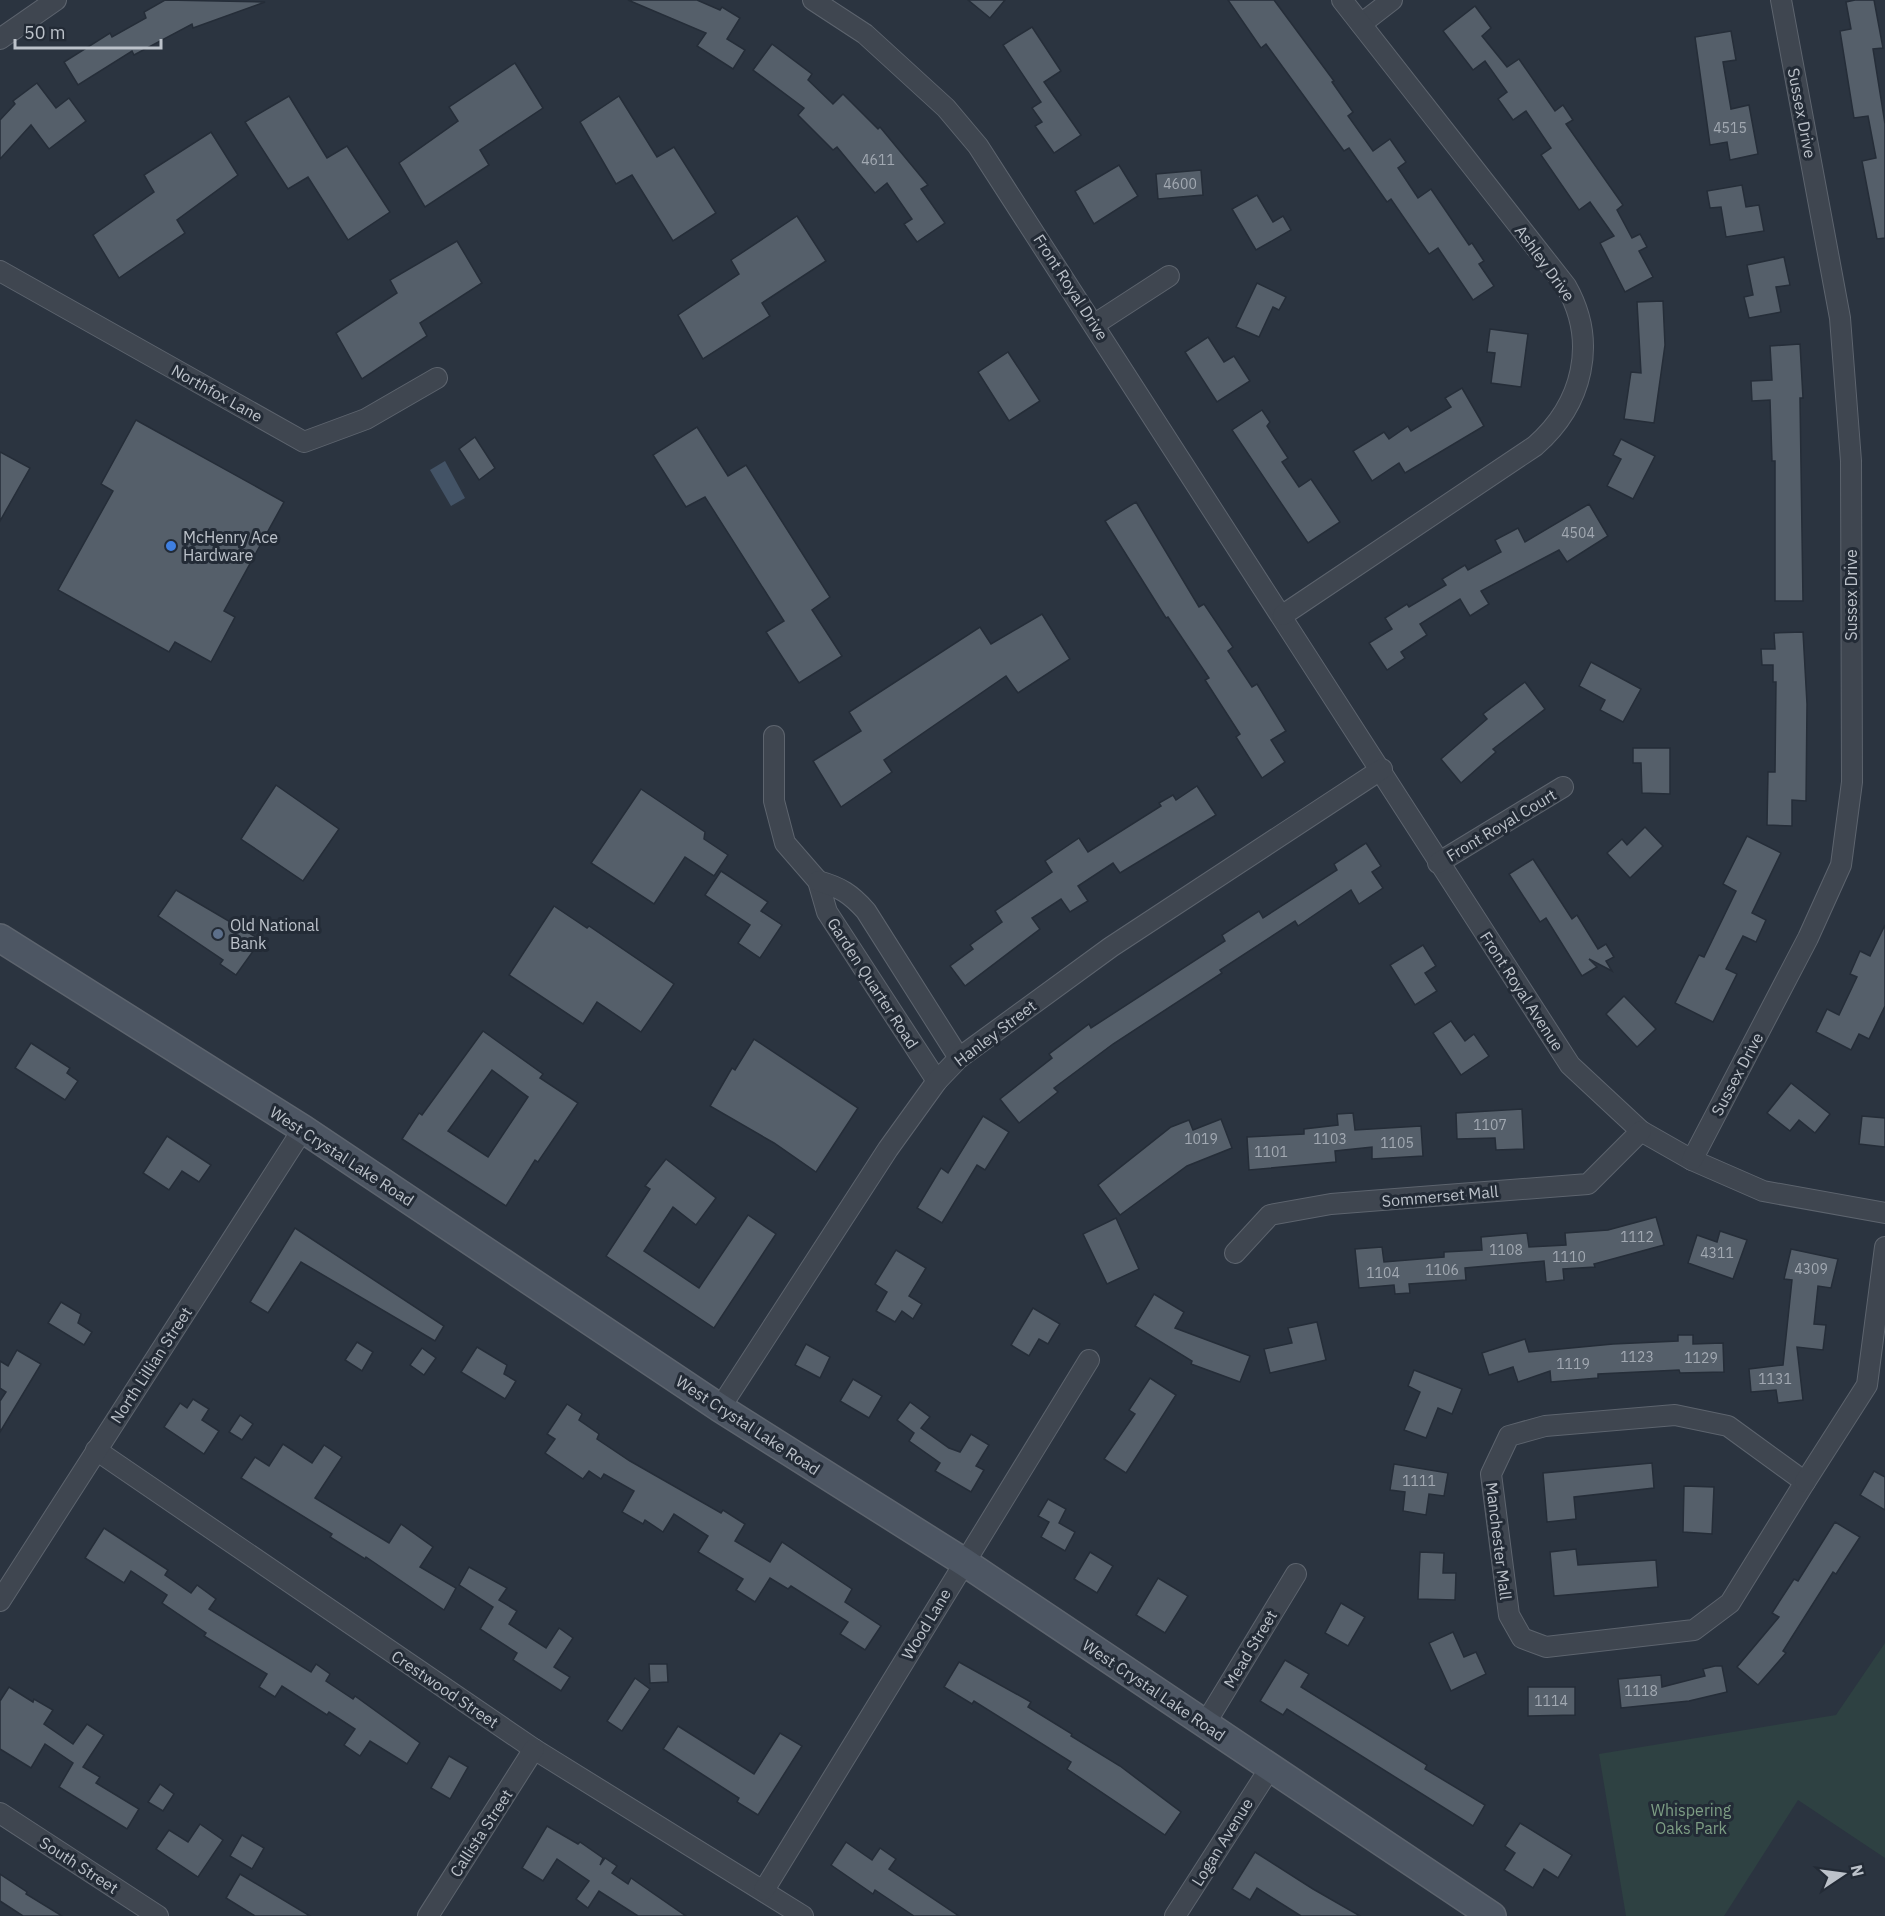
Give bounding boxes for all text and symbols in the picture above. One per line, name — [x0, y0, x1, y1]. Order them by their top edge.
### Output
scale bar — [15, 12, 160, 50]
text: 50 m — [24, 21, 66, 44]
street label: Sussex Drive — [1783, 66, 1821, 160]
house number: 4515 — [1713, 119, 1747, 137]
house number: 4611 — [861, 151, 895, 169]
house number: 4600 — [1163, 175, 1197, 193]
street label: Ashley Drive — [1511, 221, 1579, 305]
street label: Front Royal Drive — [1029, 230, 1113, 344]
street label: Northfox Lane — [168, 360, 266, 426]
house number: 4504 — [1561, 524, 1595, 542]
place label: McHenry Ace Hardware — [183, 527, 278, 565]
marker: McHenry Ace Hardware — [164, 539, 178, 553]
street label: Sussex Drive — [1841, 549, 1861, 641]
street label: Front Royal Court — [1442, 784, 1560, 866]
street label: Garden Quarter Road — [823, 914, 923, 1052]
place label: Old National Bank — [230, 915, 319, 953]
marker: Old National Bank — [211, 927, 225, 941]
street label: Front Royal Avenue — [1476, 927, 1568, 1055]
street label: Hanley Street — [950, 996, 1040, 1070]
street label: Sussex Drive — [1707, 1029, 1767, 1119]
street label: West Crystal Lake Road — [266, 1102, 418, 1210]
house number: 1107 — [1473, 1116, 1507, 1134]
house number: 1019 — [1184, 1130, 1218, 1148]
house number: 1103 — [1313, 1130, 1347, 1148]
house number: 1105 — [1380, 1134, 1414, 1152]
house number: 1101 — [1254, 1143, 1288, 1161]
street label: Sommerset Mall — [1381, 1181, 1499, 1211]
house number: 1112 — [1620, 1228, 1654, 1246]
house number: 1108 — [1489, 1241, 1523, 1259]
house number: 4311 — [1700, 1244, 1734, 1262]
house number: 1110 — [1552, 1248, 1586, 1266]
house number: 4309 — [1794, 1260, 1828, 1278]
house number: 1106 — [1425, 1261, 1459, 1279]
house number: 1104 — [1366, 1264, 1400, 1282]
street label: North Lillian Street — [106, 1303, 196, 1427]
house number: 1123 — [1620, 1348, 1654, 1366]
house number: 1129 — [1684, 1349, 1718, 1367]
house number: 1119 — [1556, 1355, 1590, 1373]
house number: 1131 — [1758, 1370, 1792, 1388]
street label: West Crystal Lake Road — [672, 1371, 824, 1479]
house number: 1111 — [1402, 1472, 1436, 1490]
street label: Manchester Mall — [1482, 1481, 1516, 1601]
street label: Wood Lane — [897, 1585, 955, 1663]
street label: Mead Street — [1219, 1606, 1281, 1692]
street label: West Crystal Lake Road — [1079, 1635, 1229, 1745]
street label: Crestwood Street — [388, 1646, 502, 1732]
house number: 1118 — [1624, 1682, 1658, 1700]
house number: 1114 — [1534, 1692, 1568, 1710]
street label: Callista Street — [445, 1785, 517, 1881]
street label: Logan Avenue — [1187, 1794, 1257, 1890]
park label: Whispering Oaks Park — [1651, 1800, 1732, 1838]
street label: South Street — [36, 1832, 122, 1898]
north arrow — [1813, 1844, 1873, 1904]
text: N — [1847, 1863, 1869, 1879]

